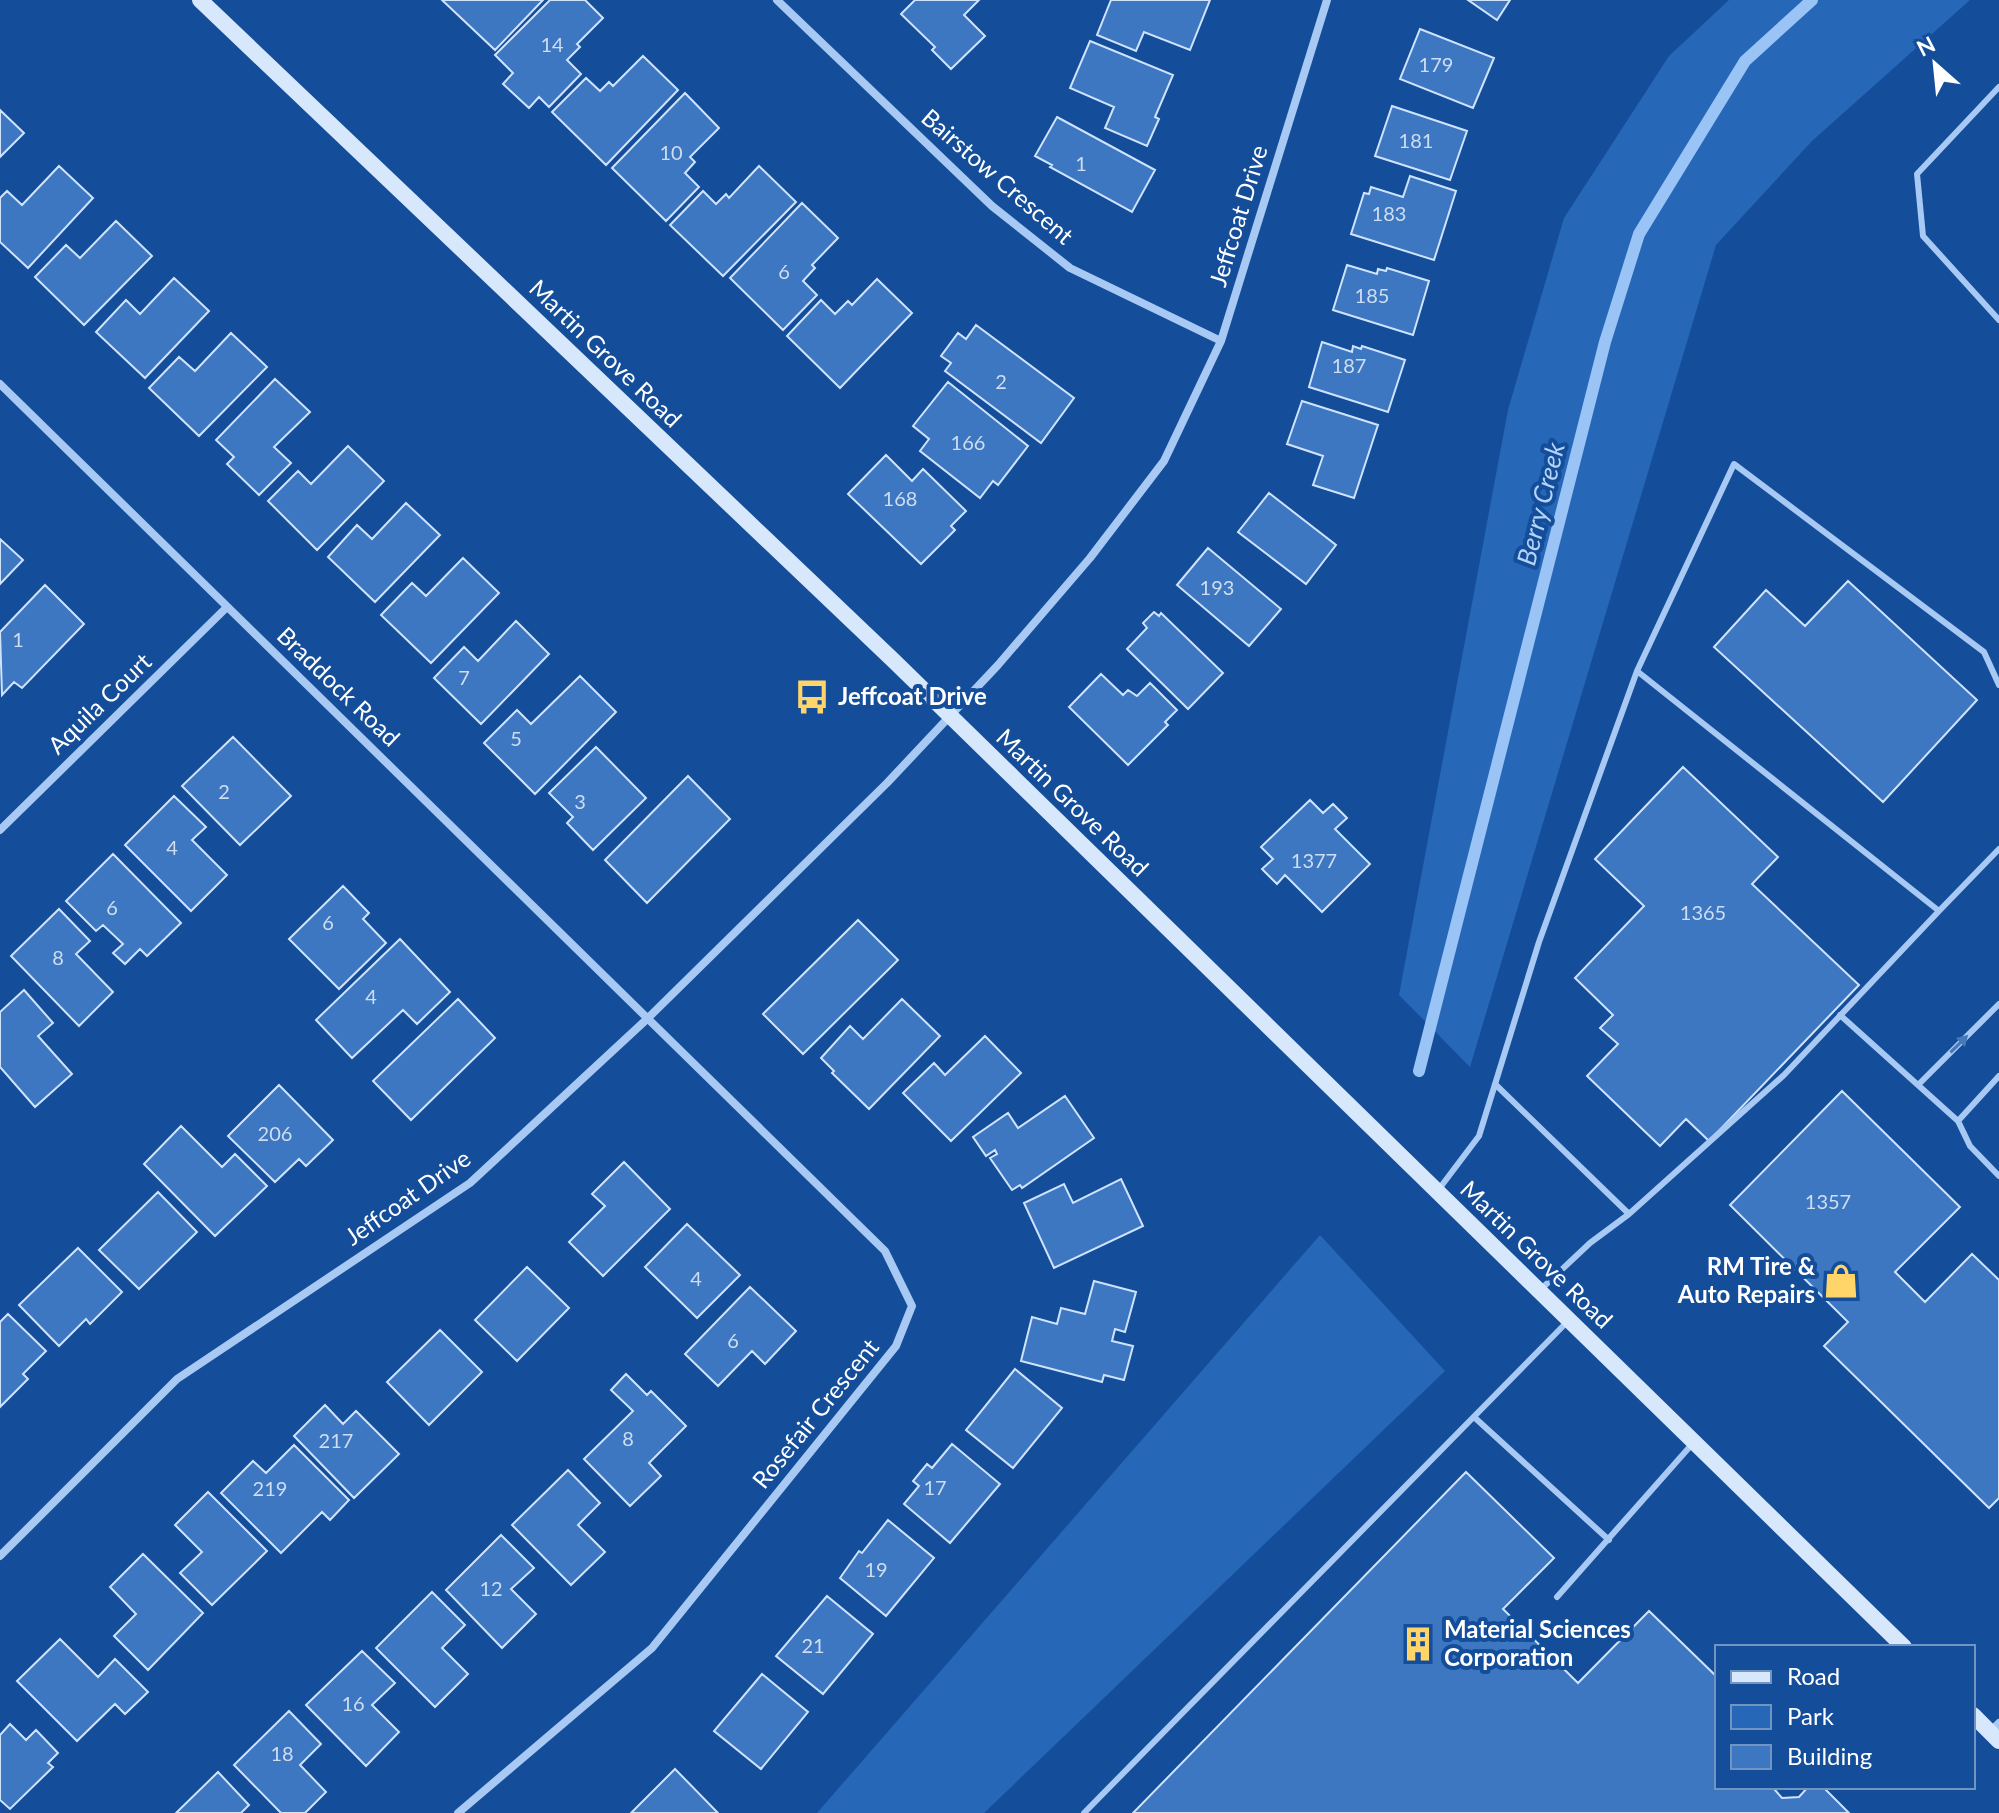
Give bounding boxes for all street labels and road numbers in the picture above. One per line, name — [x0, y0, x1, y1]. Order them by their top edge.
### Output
street label: Bairstow Crescent — [916, 102, 1080, 250]
street label: Jeffcoat Drive — [1202, 141, 1273, 290]
street label: Martin Grove Road — [524, 273, 688, 433]
street label: Braddock Road — [272, 620, 406, 752]
street label: Aquila Court — [41, 646, 157, 759]
street label: Martin Grove Road — [991, 722, 1155, 882]
street label: Jeffcoat Drive — [339, 1143, 475, 1251]
street label: Martin Grove Road — [1455, 1174, 1619, 1334]
street label: Rosefair Crescent — [746, 1332, 884, 1494]

